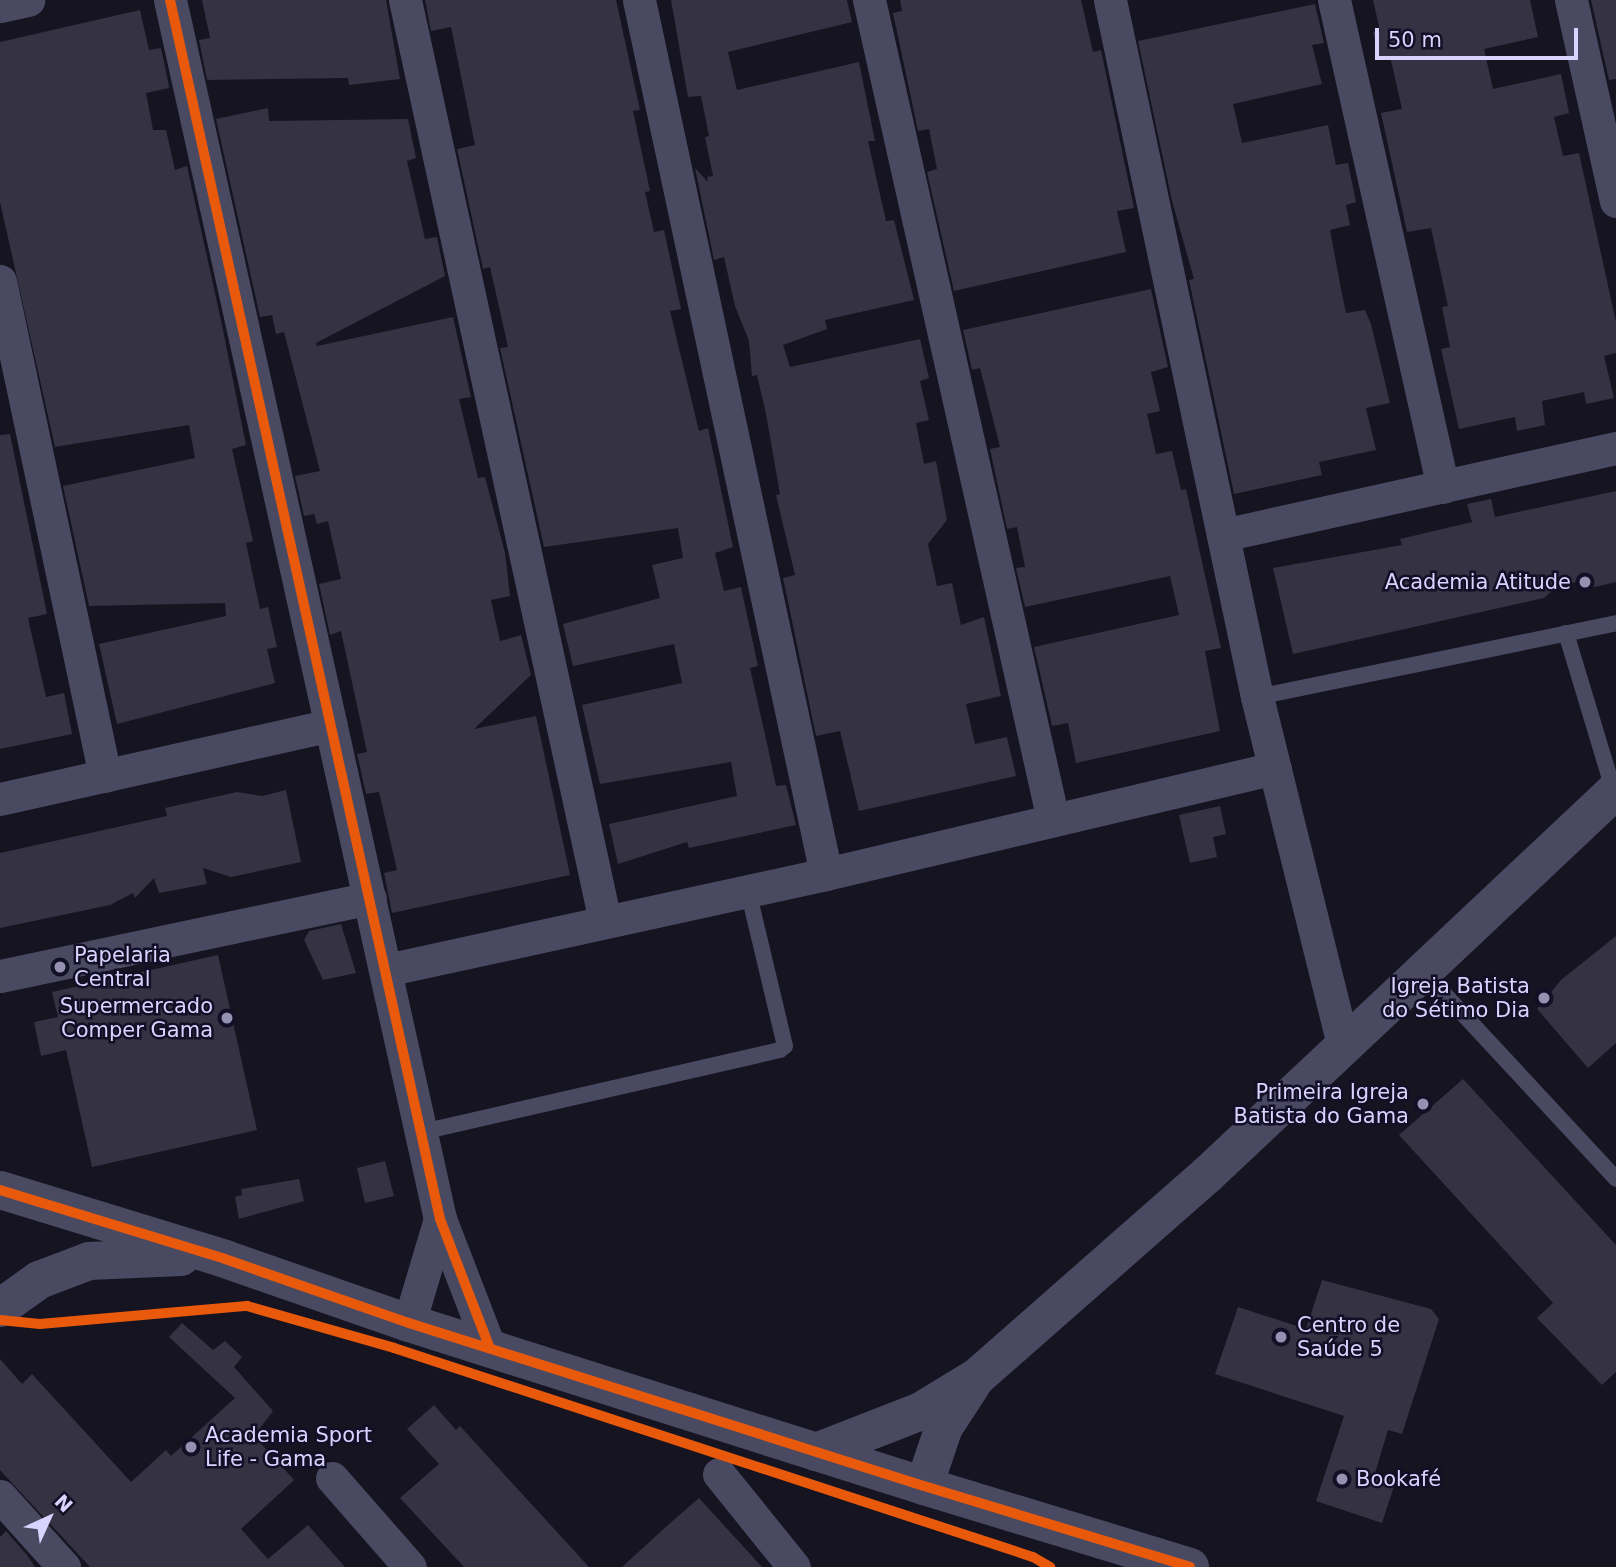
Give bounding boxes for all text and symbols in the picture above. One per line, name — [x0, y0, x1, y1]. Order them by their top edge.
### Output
scale bar — [1378, 14, 1581, 58]
text: 50 m — [1388, 28, 1442, 52]
place label: Academia Atitude — [1385, 569, 1571, 595]
marker: Academia Atitude — [1577, 574, 1593, 590]
place label: Papelaria Central — [74, 942, 171, 992]
marker: Papelaria Central — [52, 959, 68, 975]
place label: Igreja Batista do Sétimo Dia — [1382, 973, 1530, 1023]
marker: Igreja Batista do Sétimo Dia — [1536, 990, 1552, 1006]
place label: Supermercado Comper Gama — [60, 993, 213, 1043]
marker: Supermercado Comper Gama — [219, 1010, 235, 1026]
place label: Primeira Igreja Batista do Gama — [1234, 1079, 1409, 1129]
marker: Primeira Igreja Batista do Gama — [1415, 1096, 1431, 1112]
place label: Centro de Saúde 5 — [1297, 1312, 1400, 1362]
marker: Centro de Saúde 5 — [1271, 1327, 1291, 1347]
place label: Academia Sport Life - Gama — [205, 1422, 372, 1472]
marker: Academia Sport Life - Gama — [183, 1439, 199, 1455]
place label: Bookafé — [1356, 1466, 1441, 1492]
marker: Bookafé — [1334, 1471, 1350, 1487]
north arrow — [14, 1483, 84, 1553]
text: N — [50, 1490, 77, 1517]

